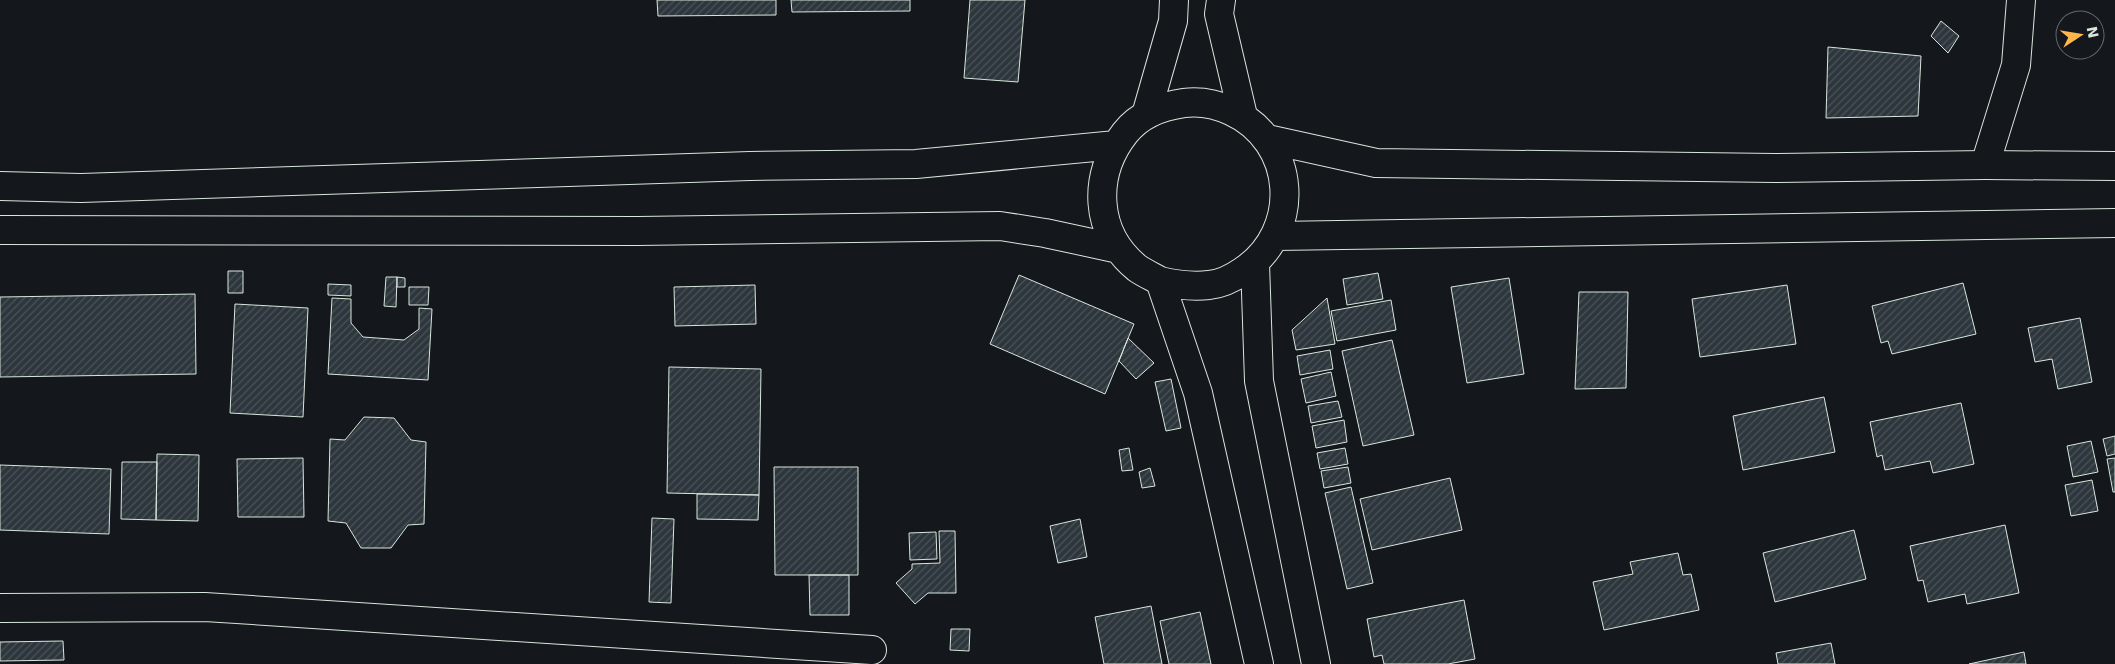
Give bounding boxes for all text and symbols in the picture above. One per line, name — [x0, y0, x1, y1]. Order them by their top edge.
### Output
north arrow — [2055, 10, 2105, 60]
text: N — [2084, 25, 2102, 40]

